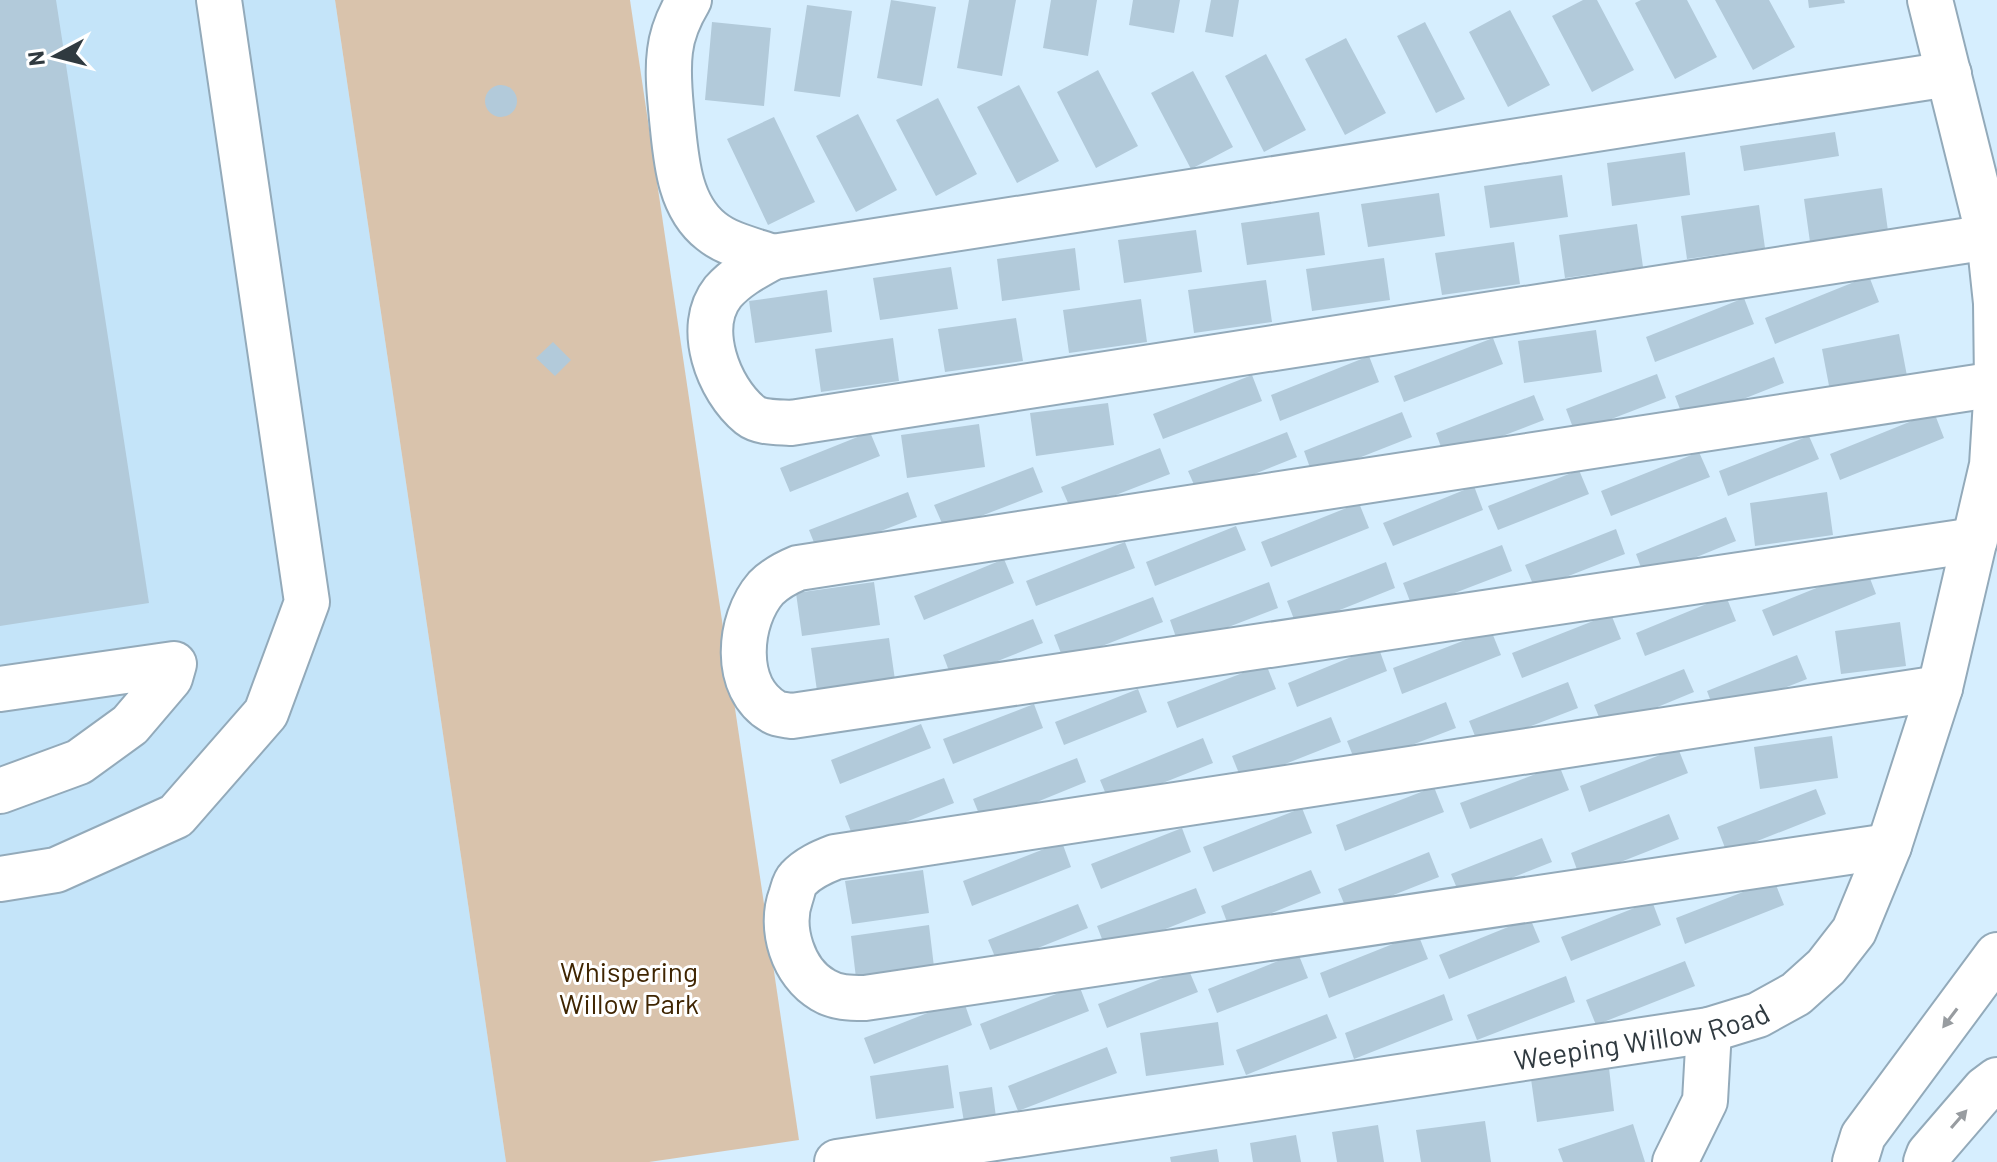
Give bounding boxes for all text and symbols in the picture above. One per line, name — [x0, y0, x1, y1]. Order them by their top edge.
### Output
north arrow — [16, 16, 96, 96]
text: N — [21, 50, 49, 67]
park label: Whispering Willow Park — [559, 954, 699, 1020]
street label: Weeping Willow Road — [1512, 995, 1775, 1076]
one-way arrow — [1943, 1008, 1959, 1028]
one-way arrow — [1950, 1110, 1967, 1130]

